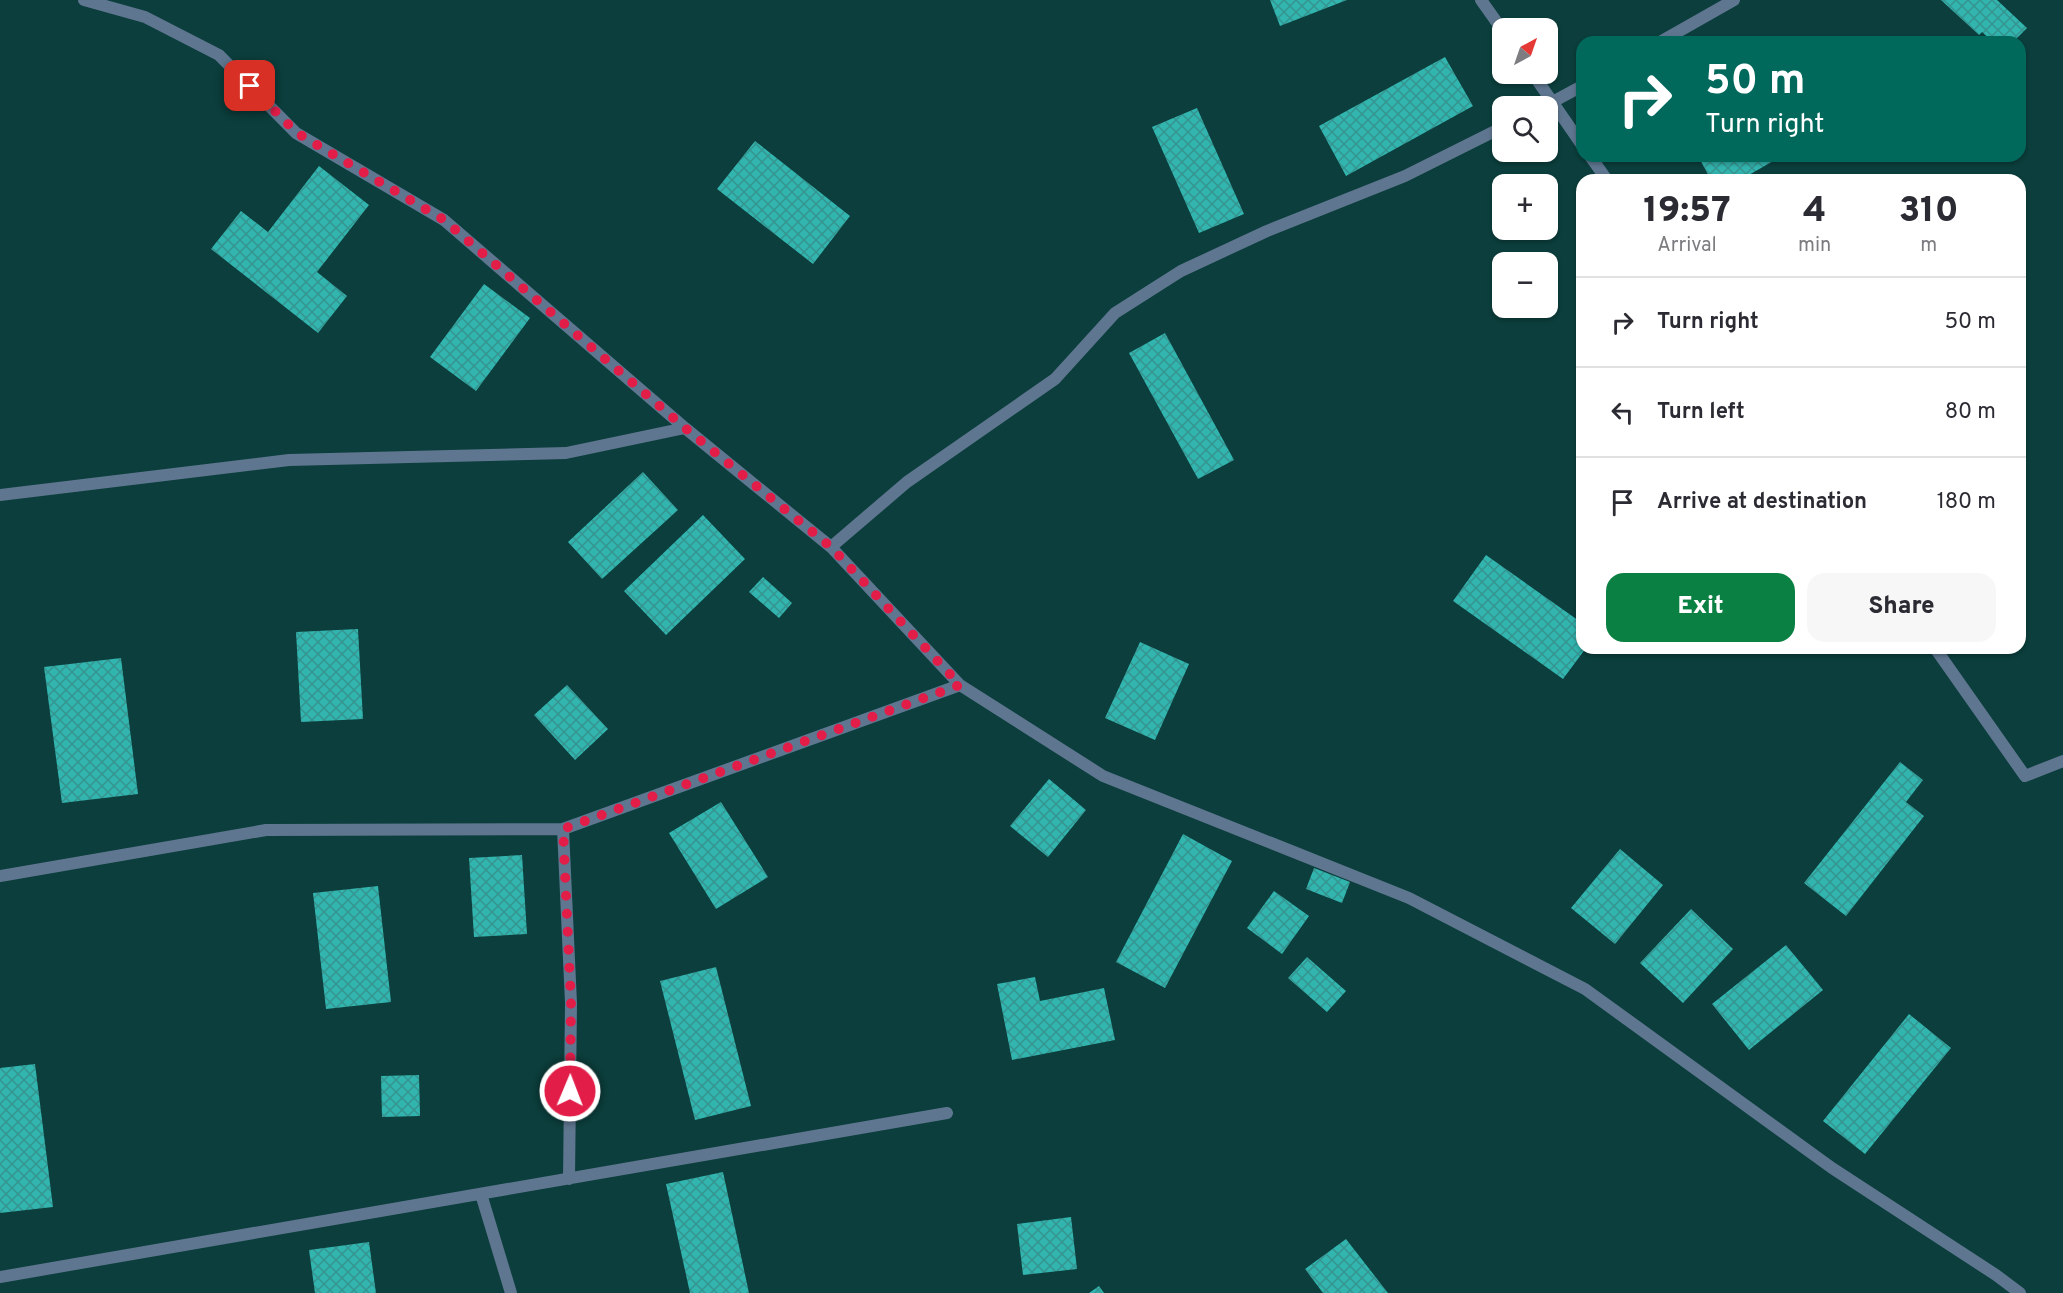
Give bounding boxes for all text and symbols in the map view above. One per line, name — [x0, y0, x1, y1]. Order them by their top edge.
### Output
north arrow — [1492, 18, 1558, 84]
map controls — [1492, 18, 1558, 318]
text: 50 m — [1705, 56, 1806, 109]
pin — [224, 60, 275, 111]
icon: right — [1606, 60, 1684, 138]
icon: arrive — [233, 69, 266, 102]
button: search — [1492, 96, 1558, 162]
text: Turn right — [1705, 108, 1824, 142]
button: + — [1492, 174, 1558, 240]
text: 19:57 — [1643, 189, 1731, 235]
text: 4 — [1803, 189, 1826, 235]
text: 310 — [1899, 189, 1959, 235]
text: Arrival — [1657, 233, 1717, 259]
text: min — [1798, 233, 1831, 259]
text: m — [1920, 233, 1937, 259]
button: − — [1492, 252, 1558, 318]
icon: right — [1606, 306, 1639, 339]
text: Turn right — [1657, 309, 1759, 336]
text: 50 m — [1944, 309, 1996, 336]
icon: left — [1606, 396, 1639, 429]
text: Turn left — [1657, 399, 1745, 426]
text: 80 m — [1945, 399, 1996, 426]
icon: arrive — [1606, 486, 1639, 519]
text: Arrive at destination — [1657, 489, 1867, 516]
text: 180 m — [1937, 489, 1996, 516]
button: Exit — [1606, 573, 1795, 642]
button: Share — [1807, 573, 1996, 642]
position arrow — [538, 1059, 602, 1123]

